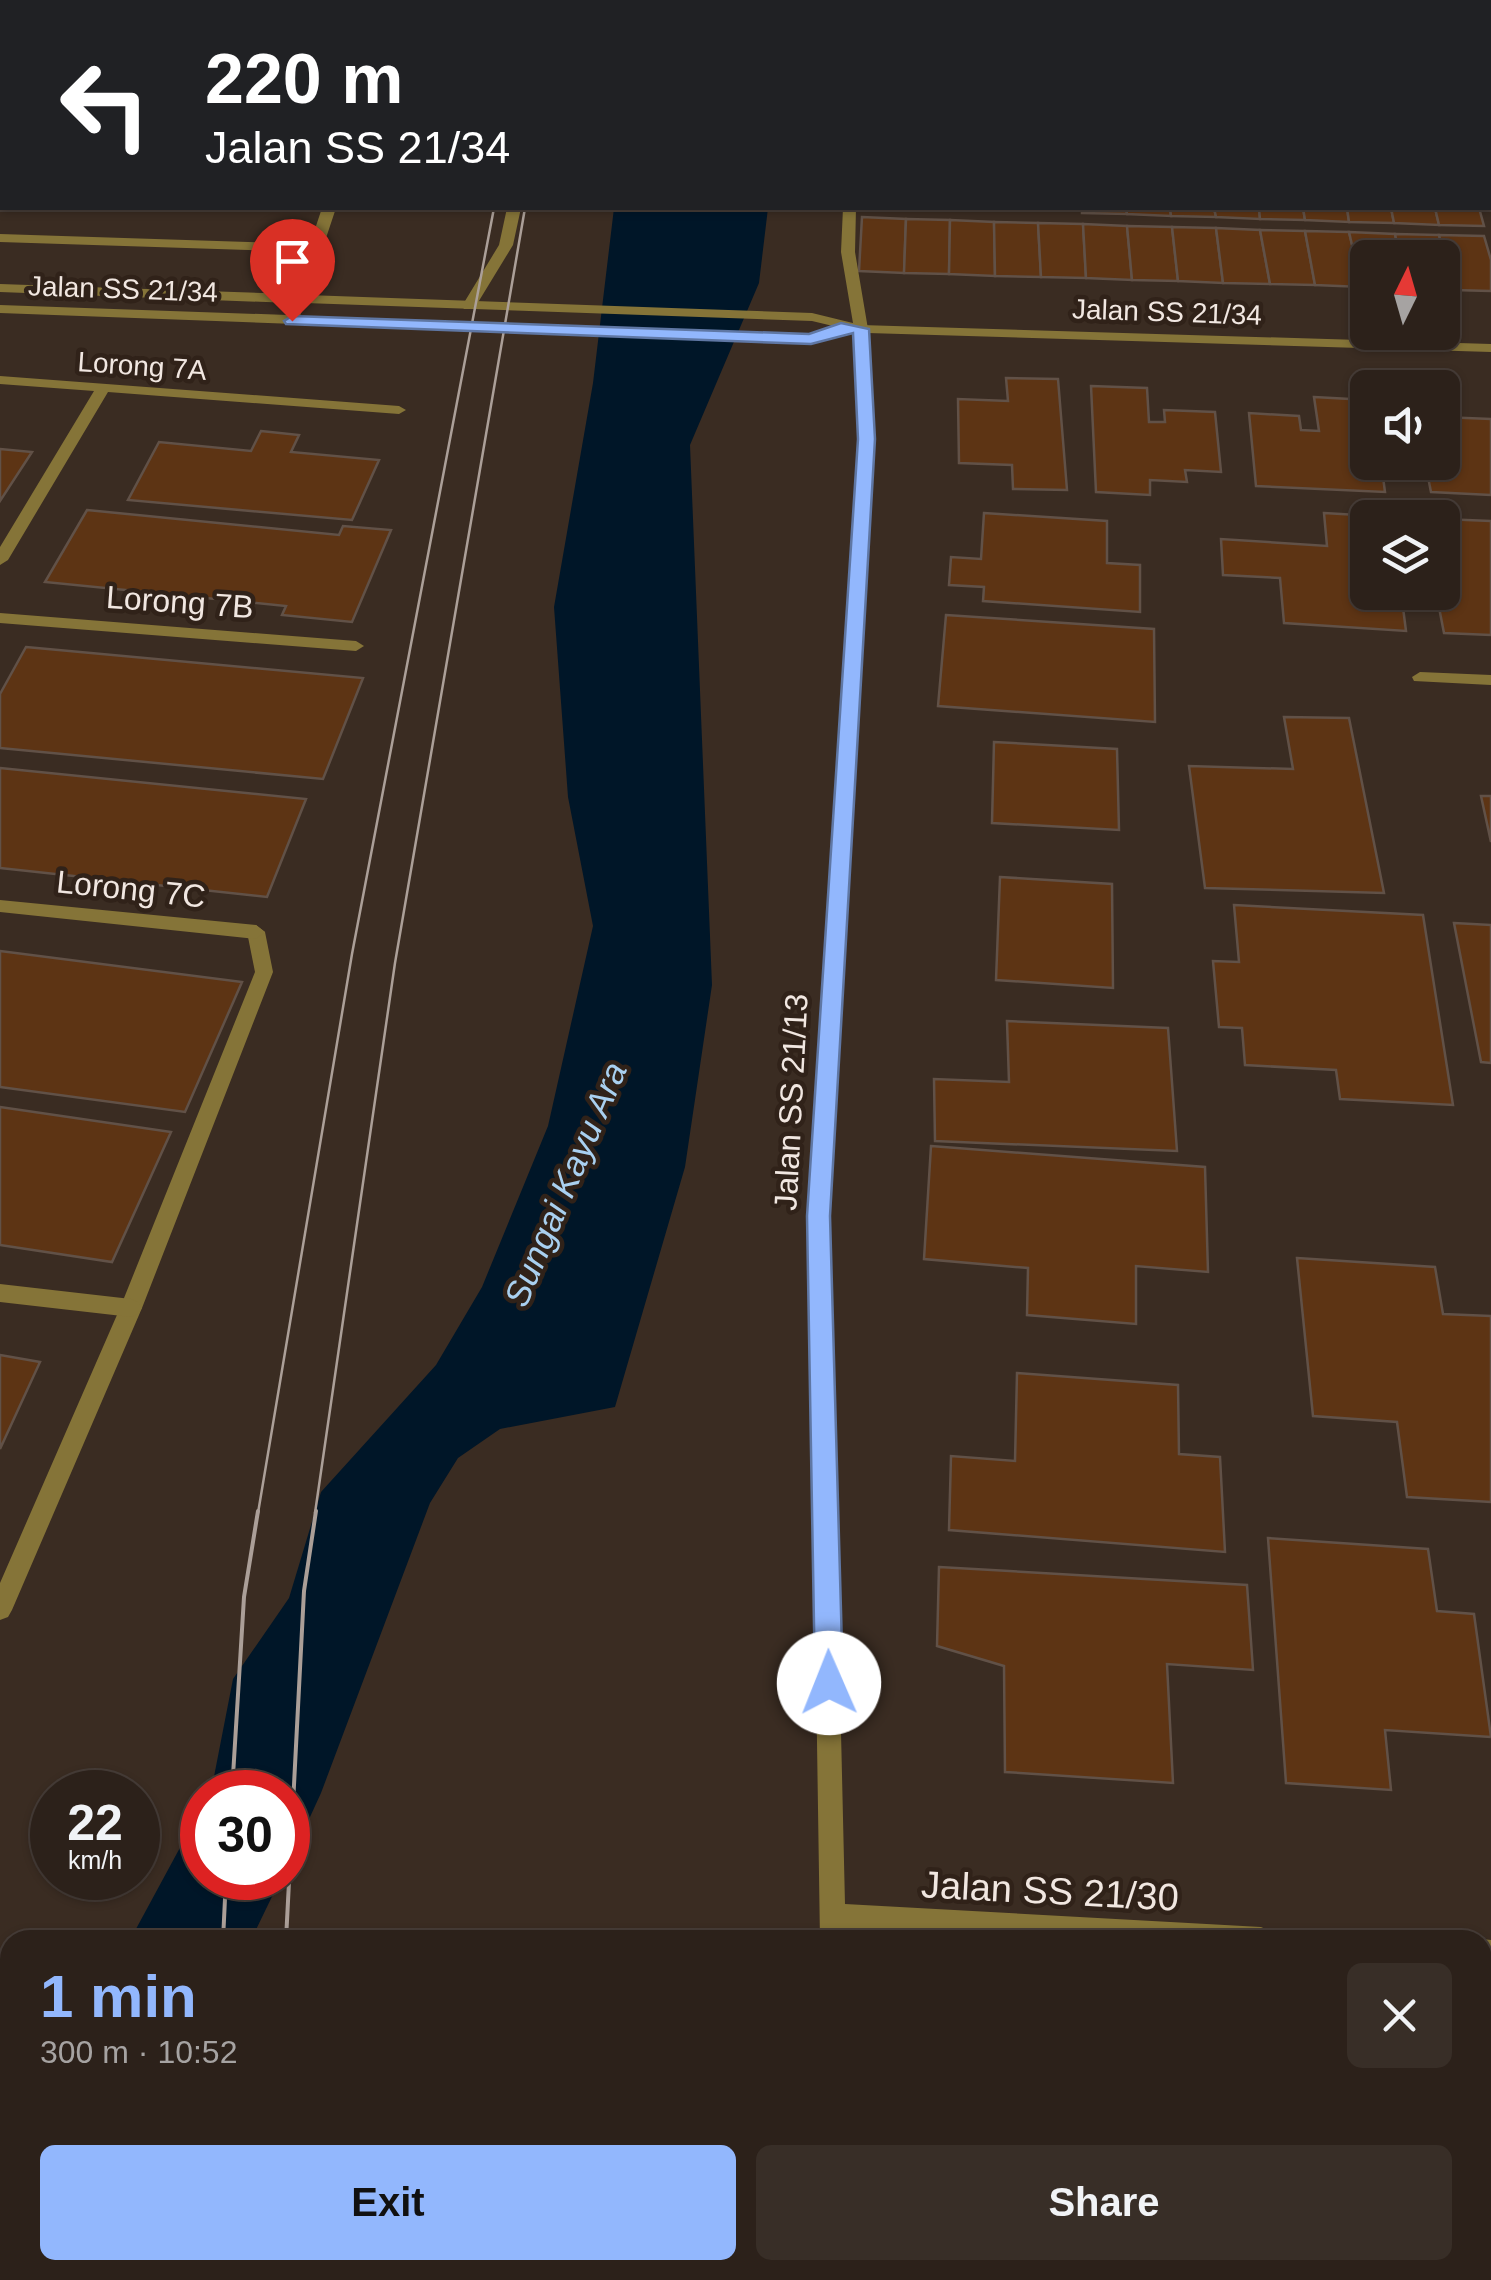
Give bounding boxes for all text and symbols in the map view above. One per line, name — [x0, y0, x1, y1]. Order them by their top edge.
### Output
icon: left — [40, 40, 170, 170]
text: 220 m — [205, 40, 403, 118]
text: Jalan SS 21/34 — [205, 122, 510, 173]
pin — [250, 219, 335, 322]
icon: arrive — [265, 234, 320, 289]
north arrow — [1350, 240, 1460, 350]
map controls — [1350, 240, 1460, 610]
street label: Jalan SS 21/34 — [28, 270, 218, 308]
street label: Jalan SS 21/34 — [1072, 293, 1262, 331]
street label: Lorong 7A — [76, 346, 208, 386]
button: sound — [1350, 370, 1460, 480]
button: layers — [1350, 500, 1460, 610]
street label: Lorong 7B — [105, 579, 255, 625]
street label: Lorong 7C — [55, 863, 207, 915]
street label: Jalan SS 21/13 — [767, 993, 815, 1211]
water label: Sungai Kayu Ara — [496, 1056, 634, 1312]
position arrow — [777, 1631, 881, 1735]
speed limit sign: 30 — [180, 1770, 310, 1900]
text: 22 — [67, 1795, 123, 1851]
text: km/h — [68, 1846, 122, 1874]
street label: Jalan SS 21/30 — [920, 1863, 1180, 1919]
text: 1 min — [40, 1963, 197, 2030]
button: close — [1347, 1963, 1452, 2068]
text: 300 m · 10:52 — [40, 2034, 237, 2070]
button: Exit — [40, 2145, 736, 2260]
button: Share — [756, 2145, 1452, 2260]

